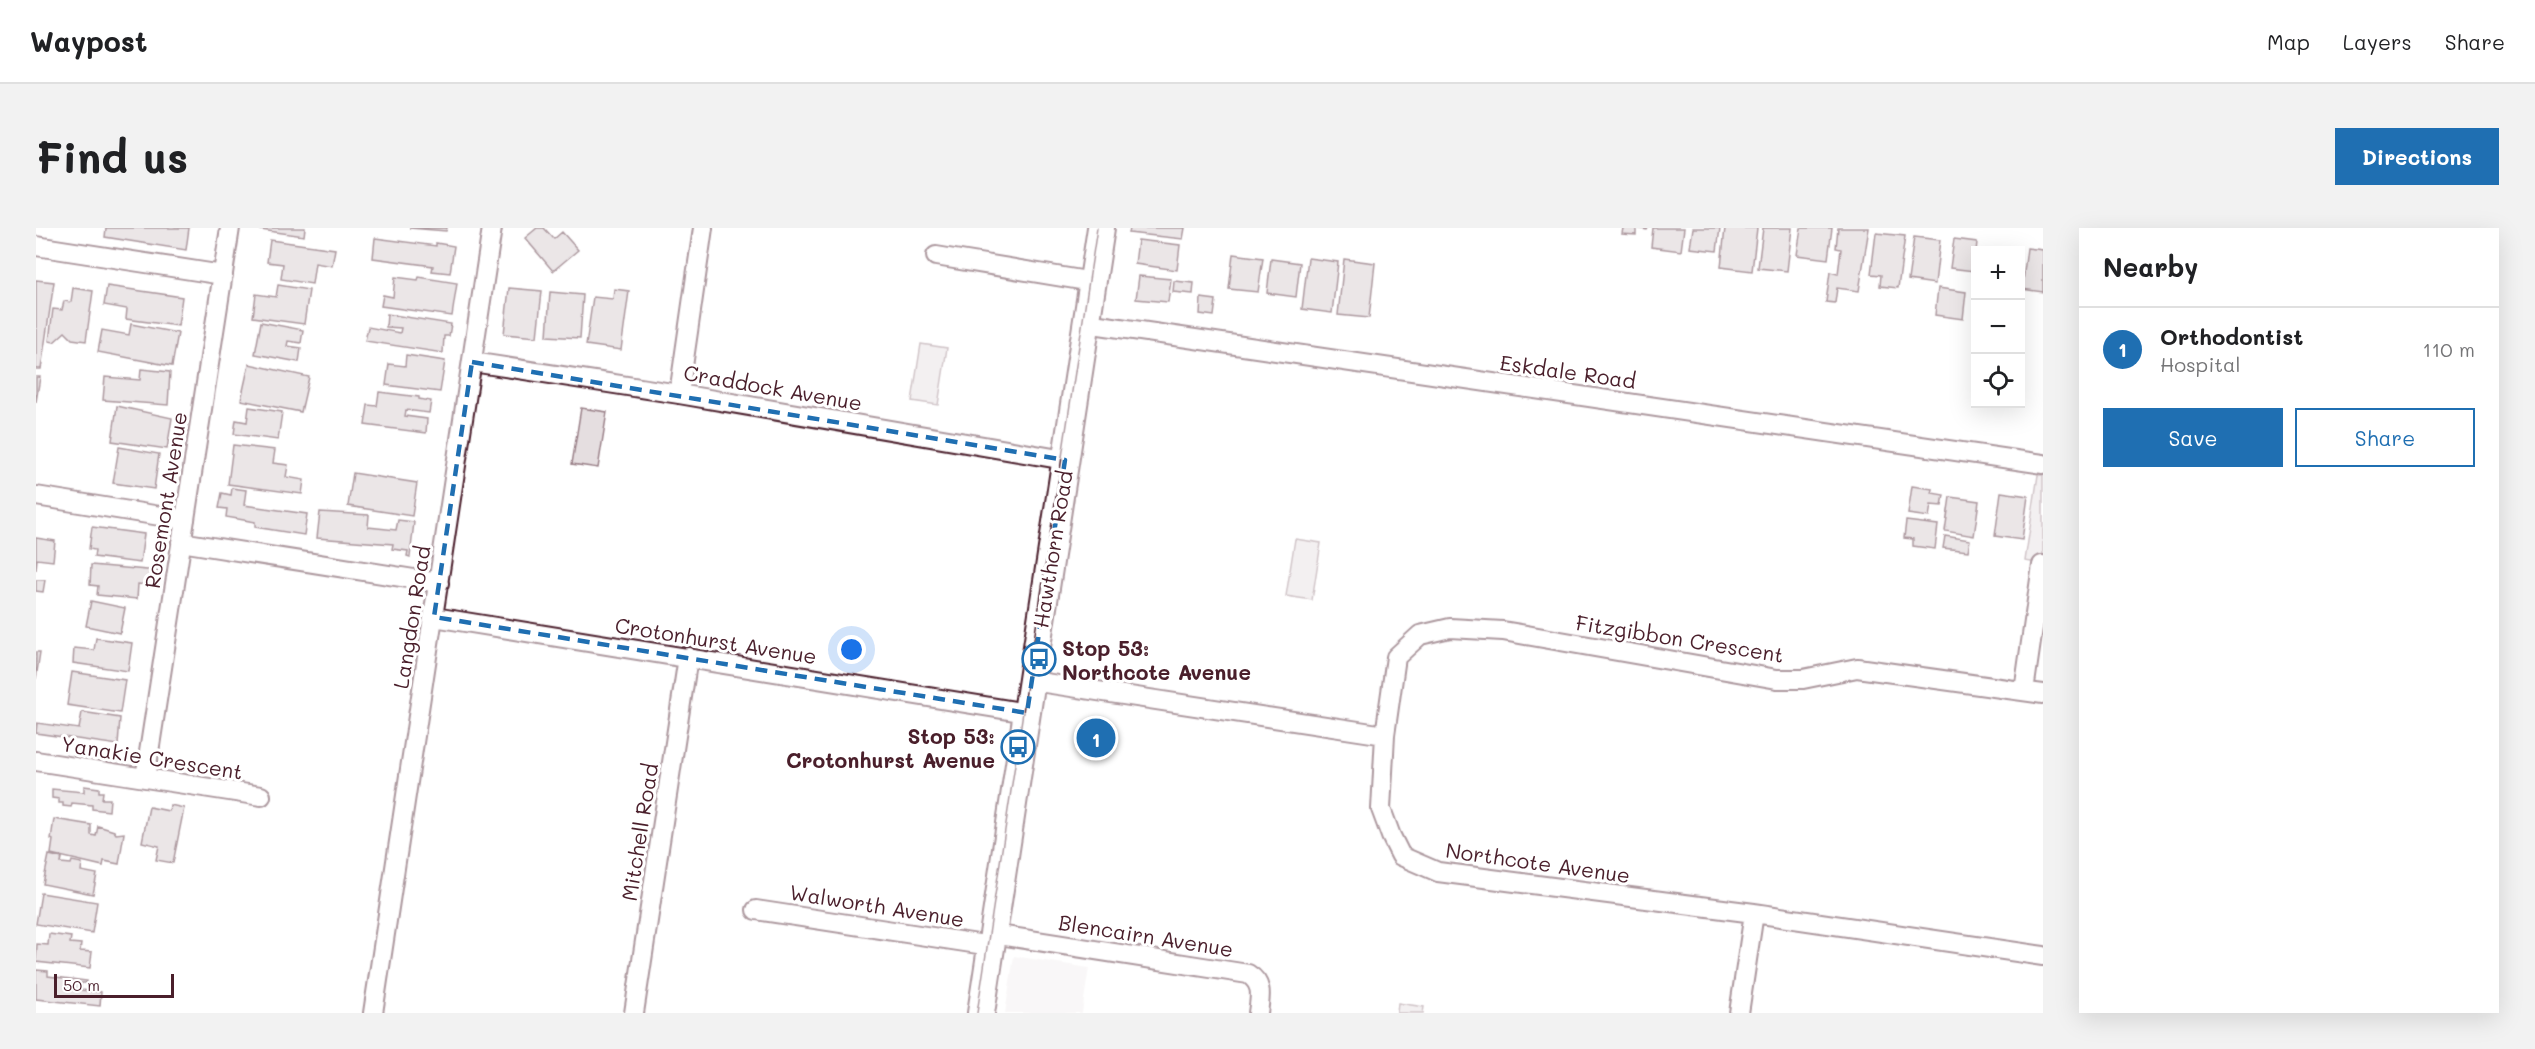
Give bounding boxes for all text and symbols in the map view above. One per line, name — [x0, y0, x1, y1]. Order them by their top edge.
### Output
text: Waypost — [30, 23, 147, 59]
text: Map — [2267, 28, 2310, 55]
text: Layers — [2343, 28, 2412, 55]
text: Share — [2445, 28, 2505, 55]
button: Directions — [2335, 128, 2499, 185]
text: Find us — [36, 129, 188, 184]
map controls — [1971, 246, 2025, 408]
button: + — [1971, 246, 2025, 300]
text: Nearby — [2103, 250, 2198, 284]
button: − — [1971, 300, 2025, 354]
text: Orthodontist — [2160, 322, 2303, 351]
text: 1 — [2118, 336, 2127, 362]
text: 110 m — [2422, 336, 2475, 362]
street label: Eskdale Road — [1498, 348, 1638, 394]
text: Hospital — [2160, 351, 2241, 377]
button: locate — [1971, 354, 2025, 408]
street label: Craddock Avenue — [682, 358, 864, 416]
button: Save — [2103, 408, 2283, 467]
button: Share — [2295, 408, 2475, 467]
street label: Rosemont Avenue — [138, 410, 192, 590]
street label: Hawthorn Road — [1026, 468, 1078, 630]
street label: Langdon Road — [386, 544, 436, 690]
street label: Fitzgibbon Crescent — [1574, 608, 1786, 668]
street label: Crotonhurst Avenue — [613, 611, 819, 669]
place label: Stop 53: Northcote Avenue — [1062, 634, 1251, 685]
your location — [837, 635, 866, 664]
bus stop icon: Stop 53: Northcote Avenue — [1021, 641, 1057, 677]
pin: 1 — [1076, 716, 1116, 760]
place label: Stop 53: Crotonhurst Avenue — [786, 722, 995, 773]
street label: Yanakie Crescent — [59, 729, 245, 785]
bus stop icon: Stop 53: Crotonhurst Avenue — [1000, 729, 1036, 765]
street label: Mitchell Road — [615, 761, 663, 903]
street label: Northcote Avenue — [1444, 836, 1632, 888]
street label: Walworth Avenue — [788, 878, 966, 932]
street label: Blencairn Avenue — [1057, 908, 1235, 962]
scale bar — [54, 971, 174, 998]
text: 50 m — [63, 974, 100, 995]

